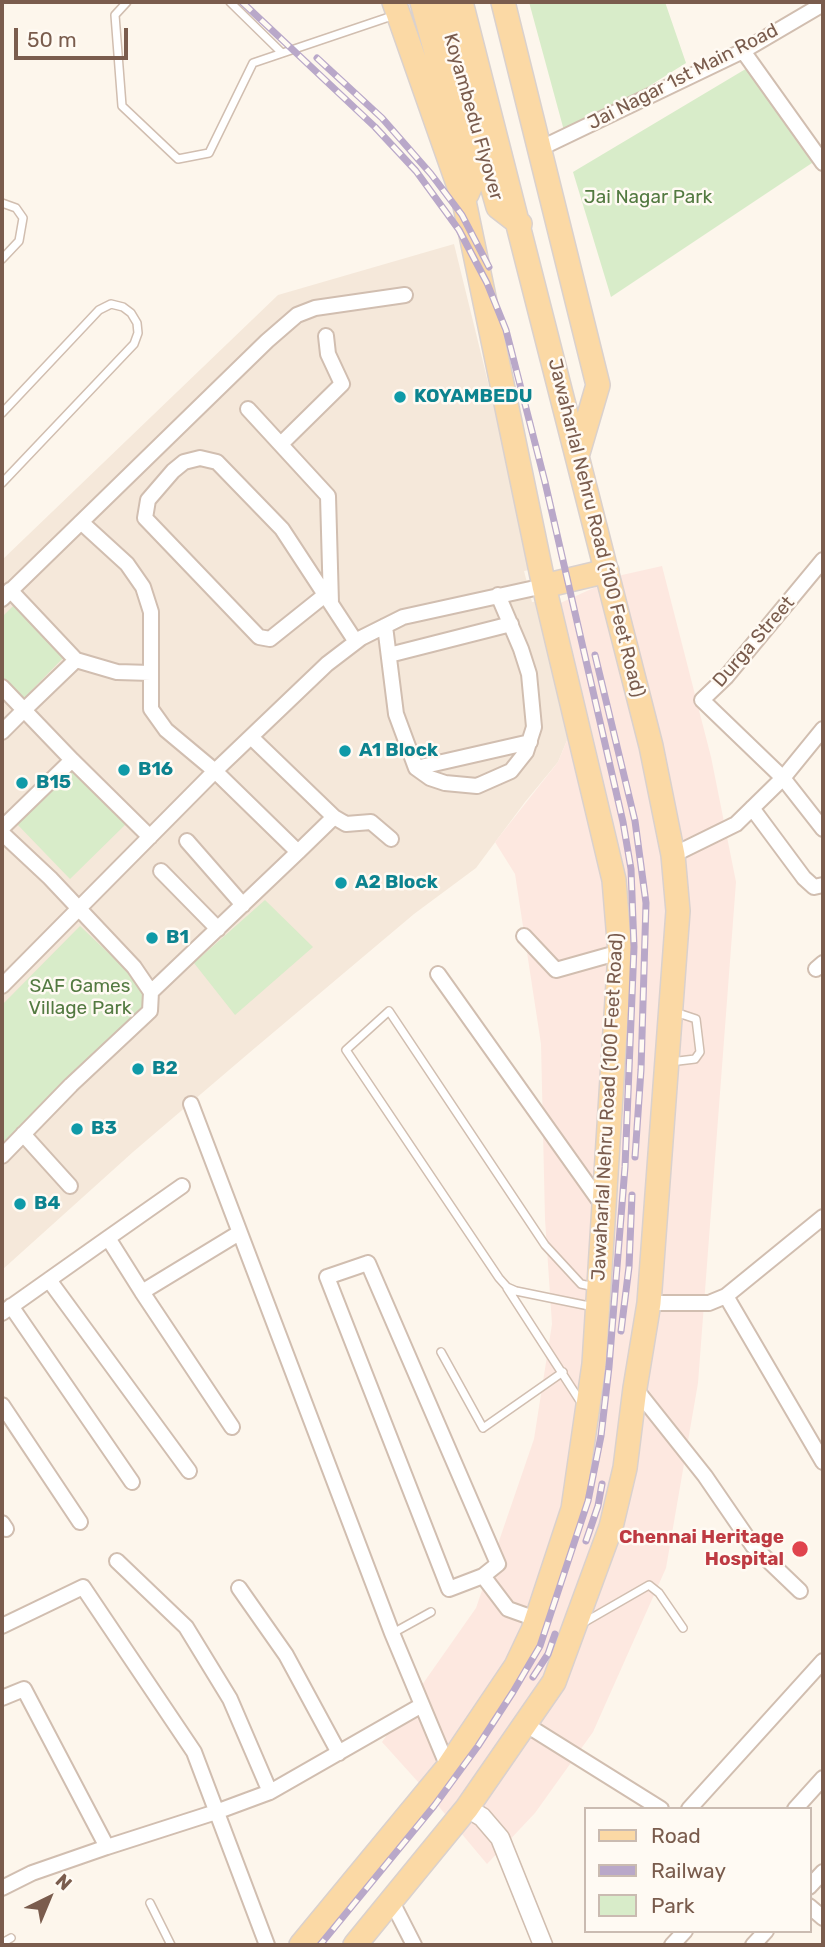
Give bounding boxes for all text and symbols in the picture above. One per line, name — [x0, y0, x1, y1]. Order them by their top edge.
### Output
scale bar — [18, 14, 131, 58]
street label: Jai Nagar 1st Main Road — [584, 19, 782, 135]
text: 50 m — [27, 27, 77, 52]
street label: Koyambedu Flyover — [438, 31, 508, 203]
park label: Jai Nagar Park — [584, 187, 712, 209]
street label: Jawaharlal Nehru Road (100 Feet Road) — [543, 356, 649, 700]
place label: KOYAMBEDU — [414, 386, 532, 408]
marker: KOYAMBEDU — [392, 389, 408, 405]
street label: Durga Street — [708, 592, 800, 692]
place label: A1 Block — [359, 740, 438, 762]
marker: A1 Block — [337, 743, 353, 759]
place label: B16 — [138, 759, 173, 781]
marker: B16 — [116, 762, 132, 778]
place label: B15 — [36, 772, 71, 794]
marker: B15 — [14, 775, 30, 791]
place label: A2 Block — [355, 872, 438, 894]
marker: A2 Block — [333, 875, 349, 891]
place label: B1 — [166, 927, 189, 949]
marker: B1 — [144, 930, 160, 946]
street label: Jawaharlal Nehru Road (100 Feet Road) — [588, 933, 628, 1281]
park label: SAF Games Village Park — [29, 976, 131, 1020]
place label: B2 — [152, 1058, 178, 1080]
marker: B2 — [130, 1061, 146, 1077]
place label: B3 — [91, 1118, 117, 1140]
marker: B3 — [69, 1121, 85, 1137]
place label: B4 — [34, 1193, 60, 1215]
marker: B4 — [12, 1196, 28, 1212]
place label: Chennai Heritage Hospital — [619, 1527, 784, 1571]
marker: Chennai Heritage Hospital — [790, 1539, 810, 1559]
legend — [584, 1807, 811, 1933]
text: Road — [651, 1823, 701, 1848]
text: Railway — [651, 1858, 726, 1883]
north arrow — [14, 1863, 84, 1933]
text: N — [51, 1869, 76, 1895]
text: Park — [651, 1893, 695, 1918]

